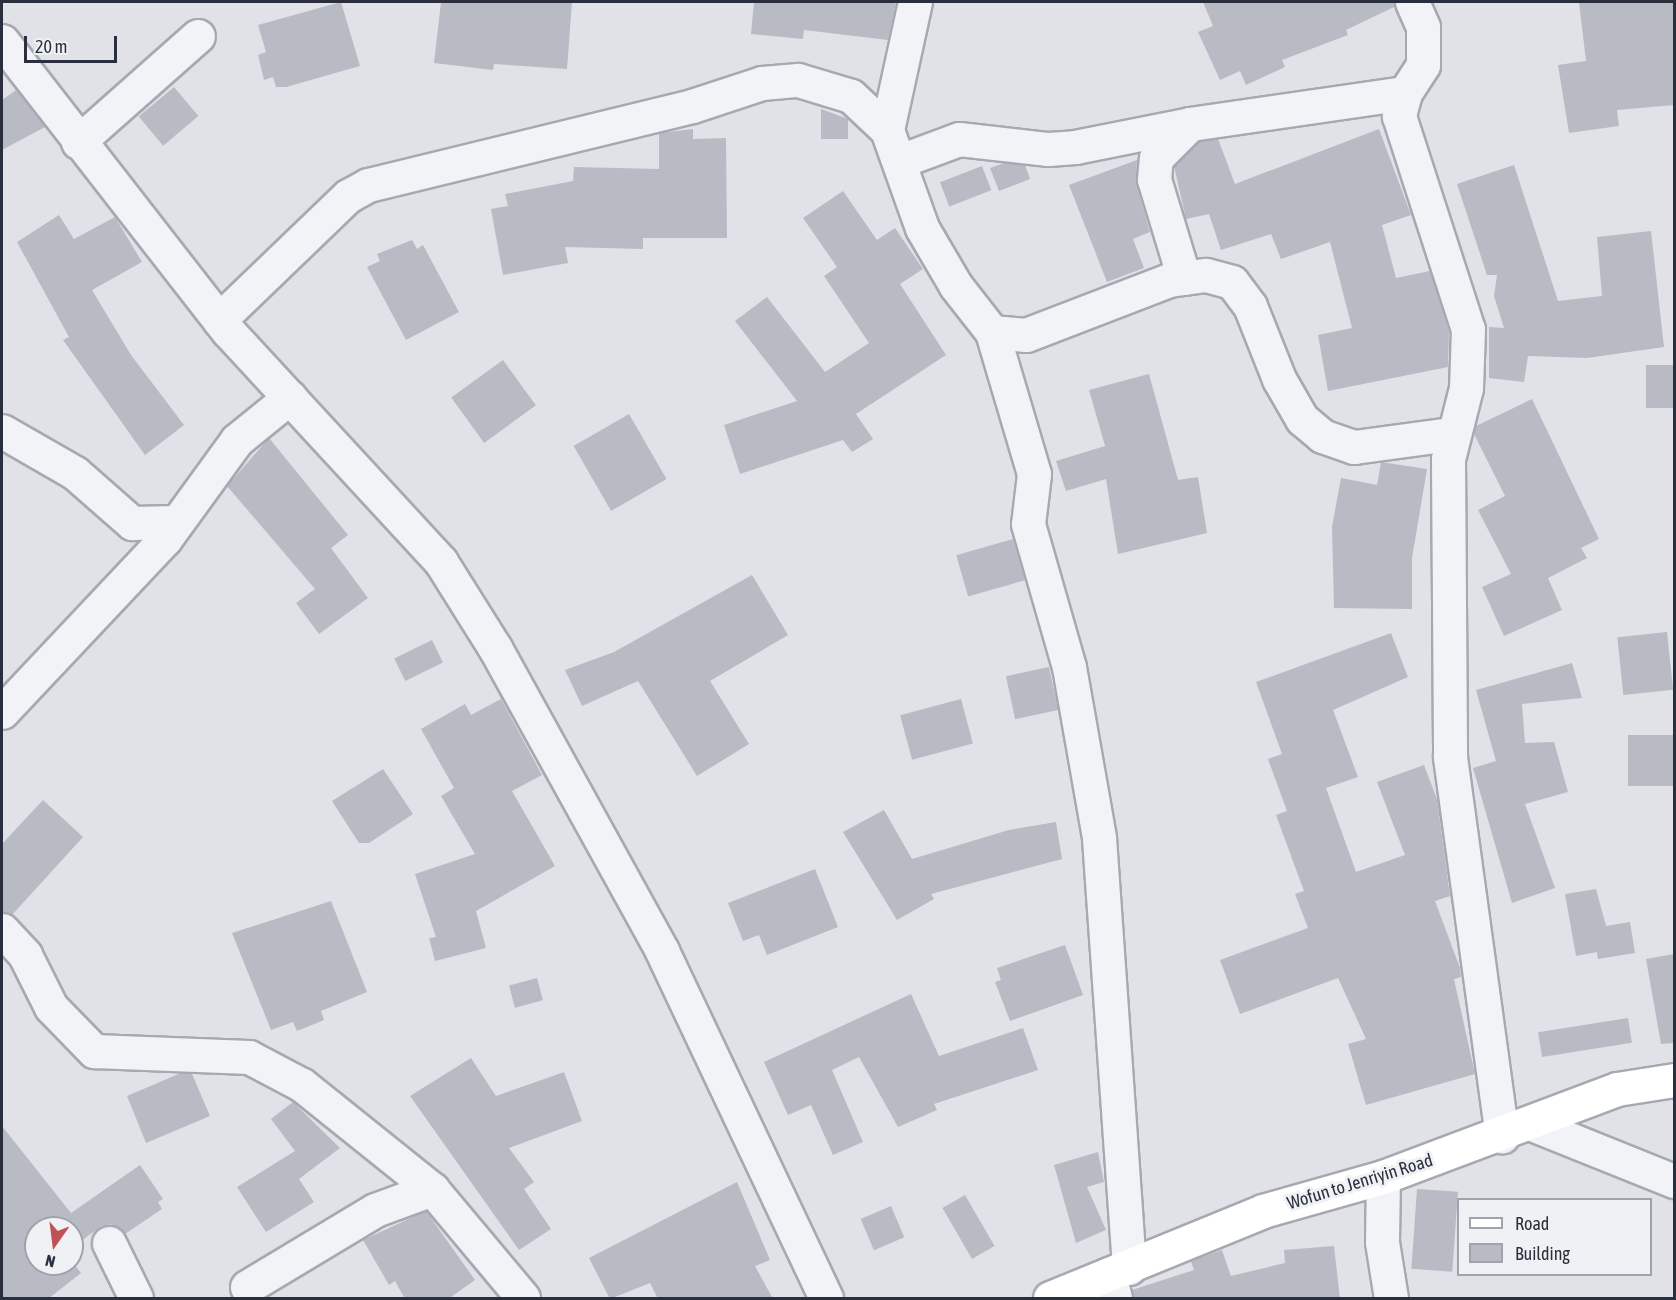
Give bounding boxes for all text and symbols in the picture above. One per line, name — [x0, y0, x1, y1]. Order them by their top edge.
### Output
scale bar — [27, 24, 120, 62]
text: 20 m — [35, 36, 67, 57]
street label: Wofun to Jenriyin Road — [1285, 1150, 1435, 1214]
legend — [1457, 1198, 1652, 1276]
text: Road — [1515, 1213, 1549, 1234]
north arrow — [24, 1216, 84, 1276]
text: Building — [1515, 1243, 1570, 1264]
text: N — [43, 1252, 57, 1271]

